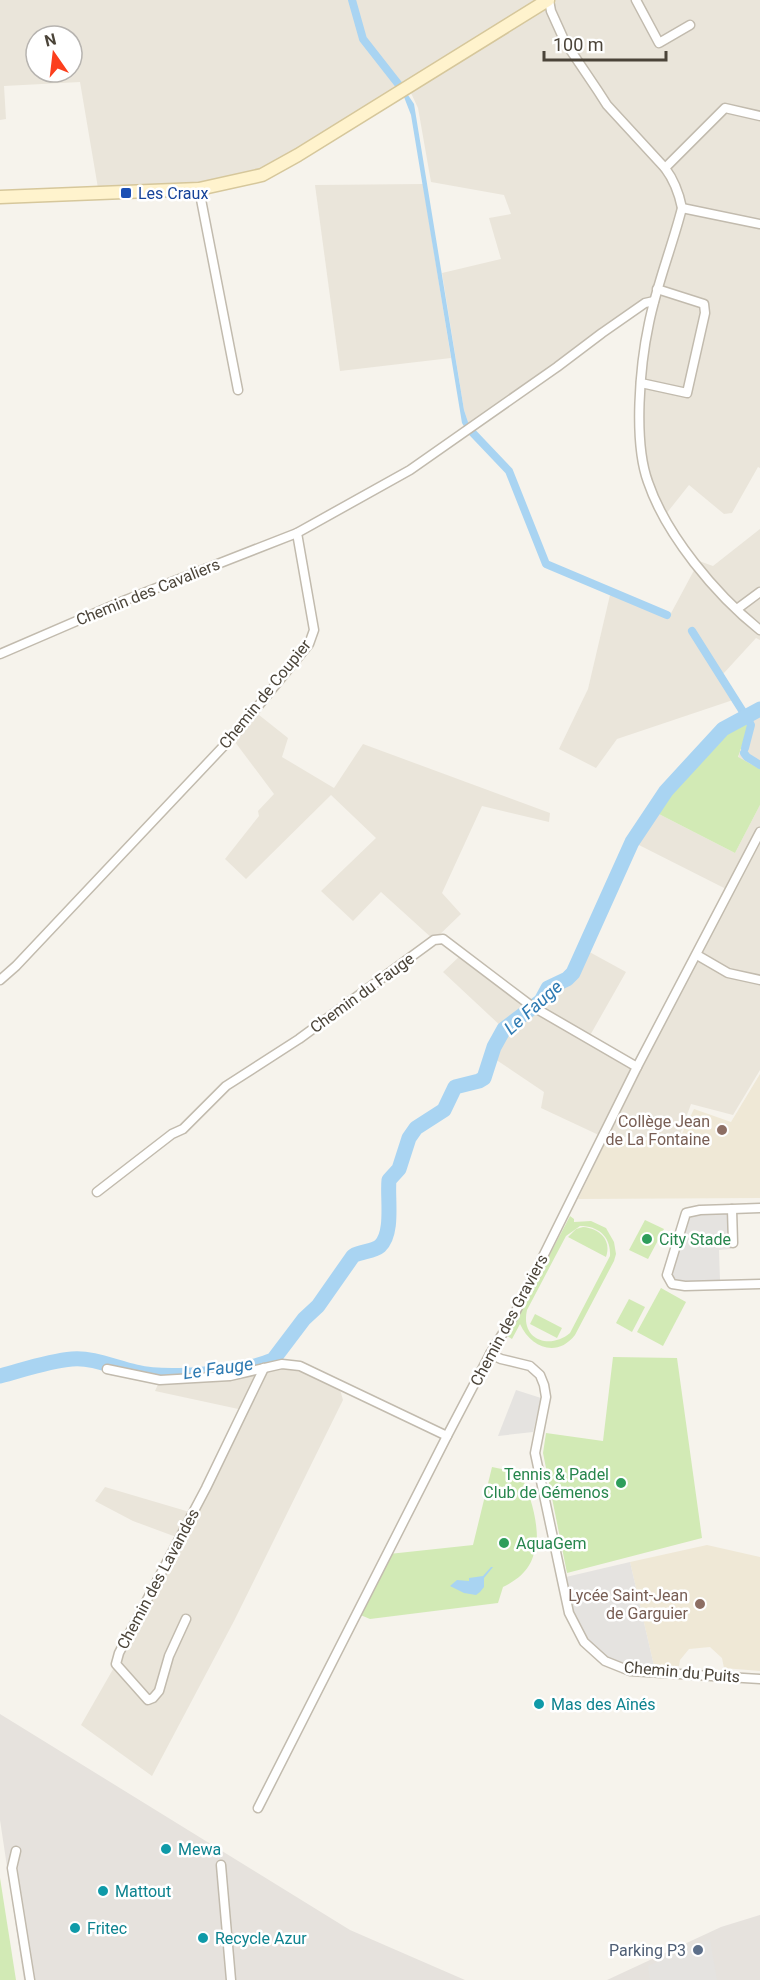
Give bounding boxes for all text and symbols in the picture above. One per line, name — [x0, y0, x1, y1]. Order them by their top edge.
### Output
north arrow — [24, 24, 84, 84]
scale bar — [544, 24, 666, 62]
text: N — [43, 29, 58, 51]
text: 100 m — [553, 34, 604, 55]
place label: Les Craux — [138, 184, 208, 203]
marker: Les Craux — [119, 186, 133, 200]
street label: Chemin des Cavaliers — [73, 554, 223, 630]
street label: Chemin de Coupier — [215, 635, 315, 752]
street label: Chemin du Fauge — [306, 949, 418, 1037]
water label: Le Fauge — [500, 976, 566, 1038]
place label: Collège Jean de La Fontaine — [605, 1112, 710, 1149]
marker: Collège Jean de La Fontaine — [715, 1123, 729, 1137]
place label: City Stade — [659, 1230, 731, 1249]
marker: City Stade — [640, 1232, 654, 1246]
street label: Chemin des Graviers — [466, 1251, 552, 1389]
water label: Le Fauge — [182, 1353, 254, 1383]
place label: Tennis & Padel Club de Gémenos — [483, 1465, 609, 1502]
marker: Tennis & Padel Club de Gémenos — [614, 1476, 628, 1490]
street label: Chemin des Lavandes — [113, 1506, 203, 1652]
place label: AquaGem — [516, 1534, 586, 1553]
marker: AquaGem — [497, 1536, 511, 1550]
place label: Lycée Saint-Jean de Garguier — [568, 1586, 689, 1623]
marker: Lycée Saint-Jean de Garguier — [693, 1597, 707, 1611]
street label: Chemin du Puits — [623, 1657, 741, 1687]
place label: Mas des Aînés — [551, 1695, 656, 1714]
marker: Mas des Aînés — [532, 1697, 546, 1711]
place label: Mewa — [178, 1840, 221, 1859]
marker: Mewa — [159, 1842, 173, 1856]
place label: Mattout — [115, 1882, 171, 1901]
marker: Mattout — [96, 1884, 110, 1898]
place label: Fritec — [87, 1919, 127, 1938]
marker: Fritec — [68, 1921, 82, 1935]
place label: Recycle Azur — [215, 1929, 307, 1948]
marker: Recycle Azur — [196, 1931, 210, 1945]
place label: Parking P3 — [609, 1941, 686, 1960]
marker: Parking P3 — [691, 1943, 705, 1957]

